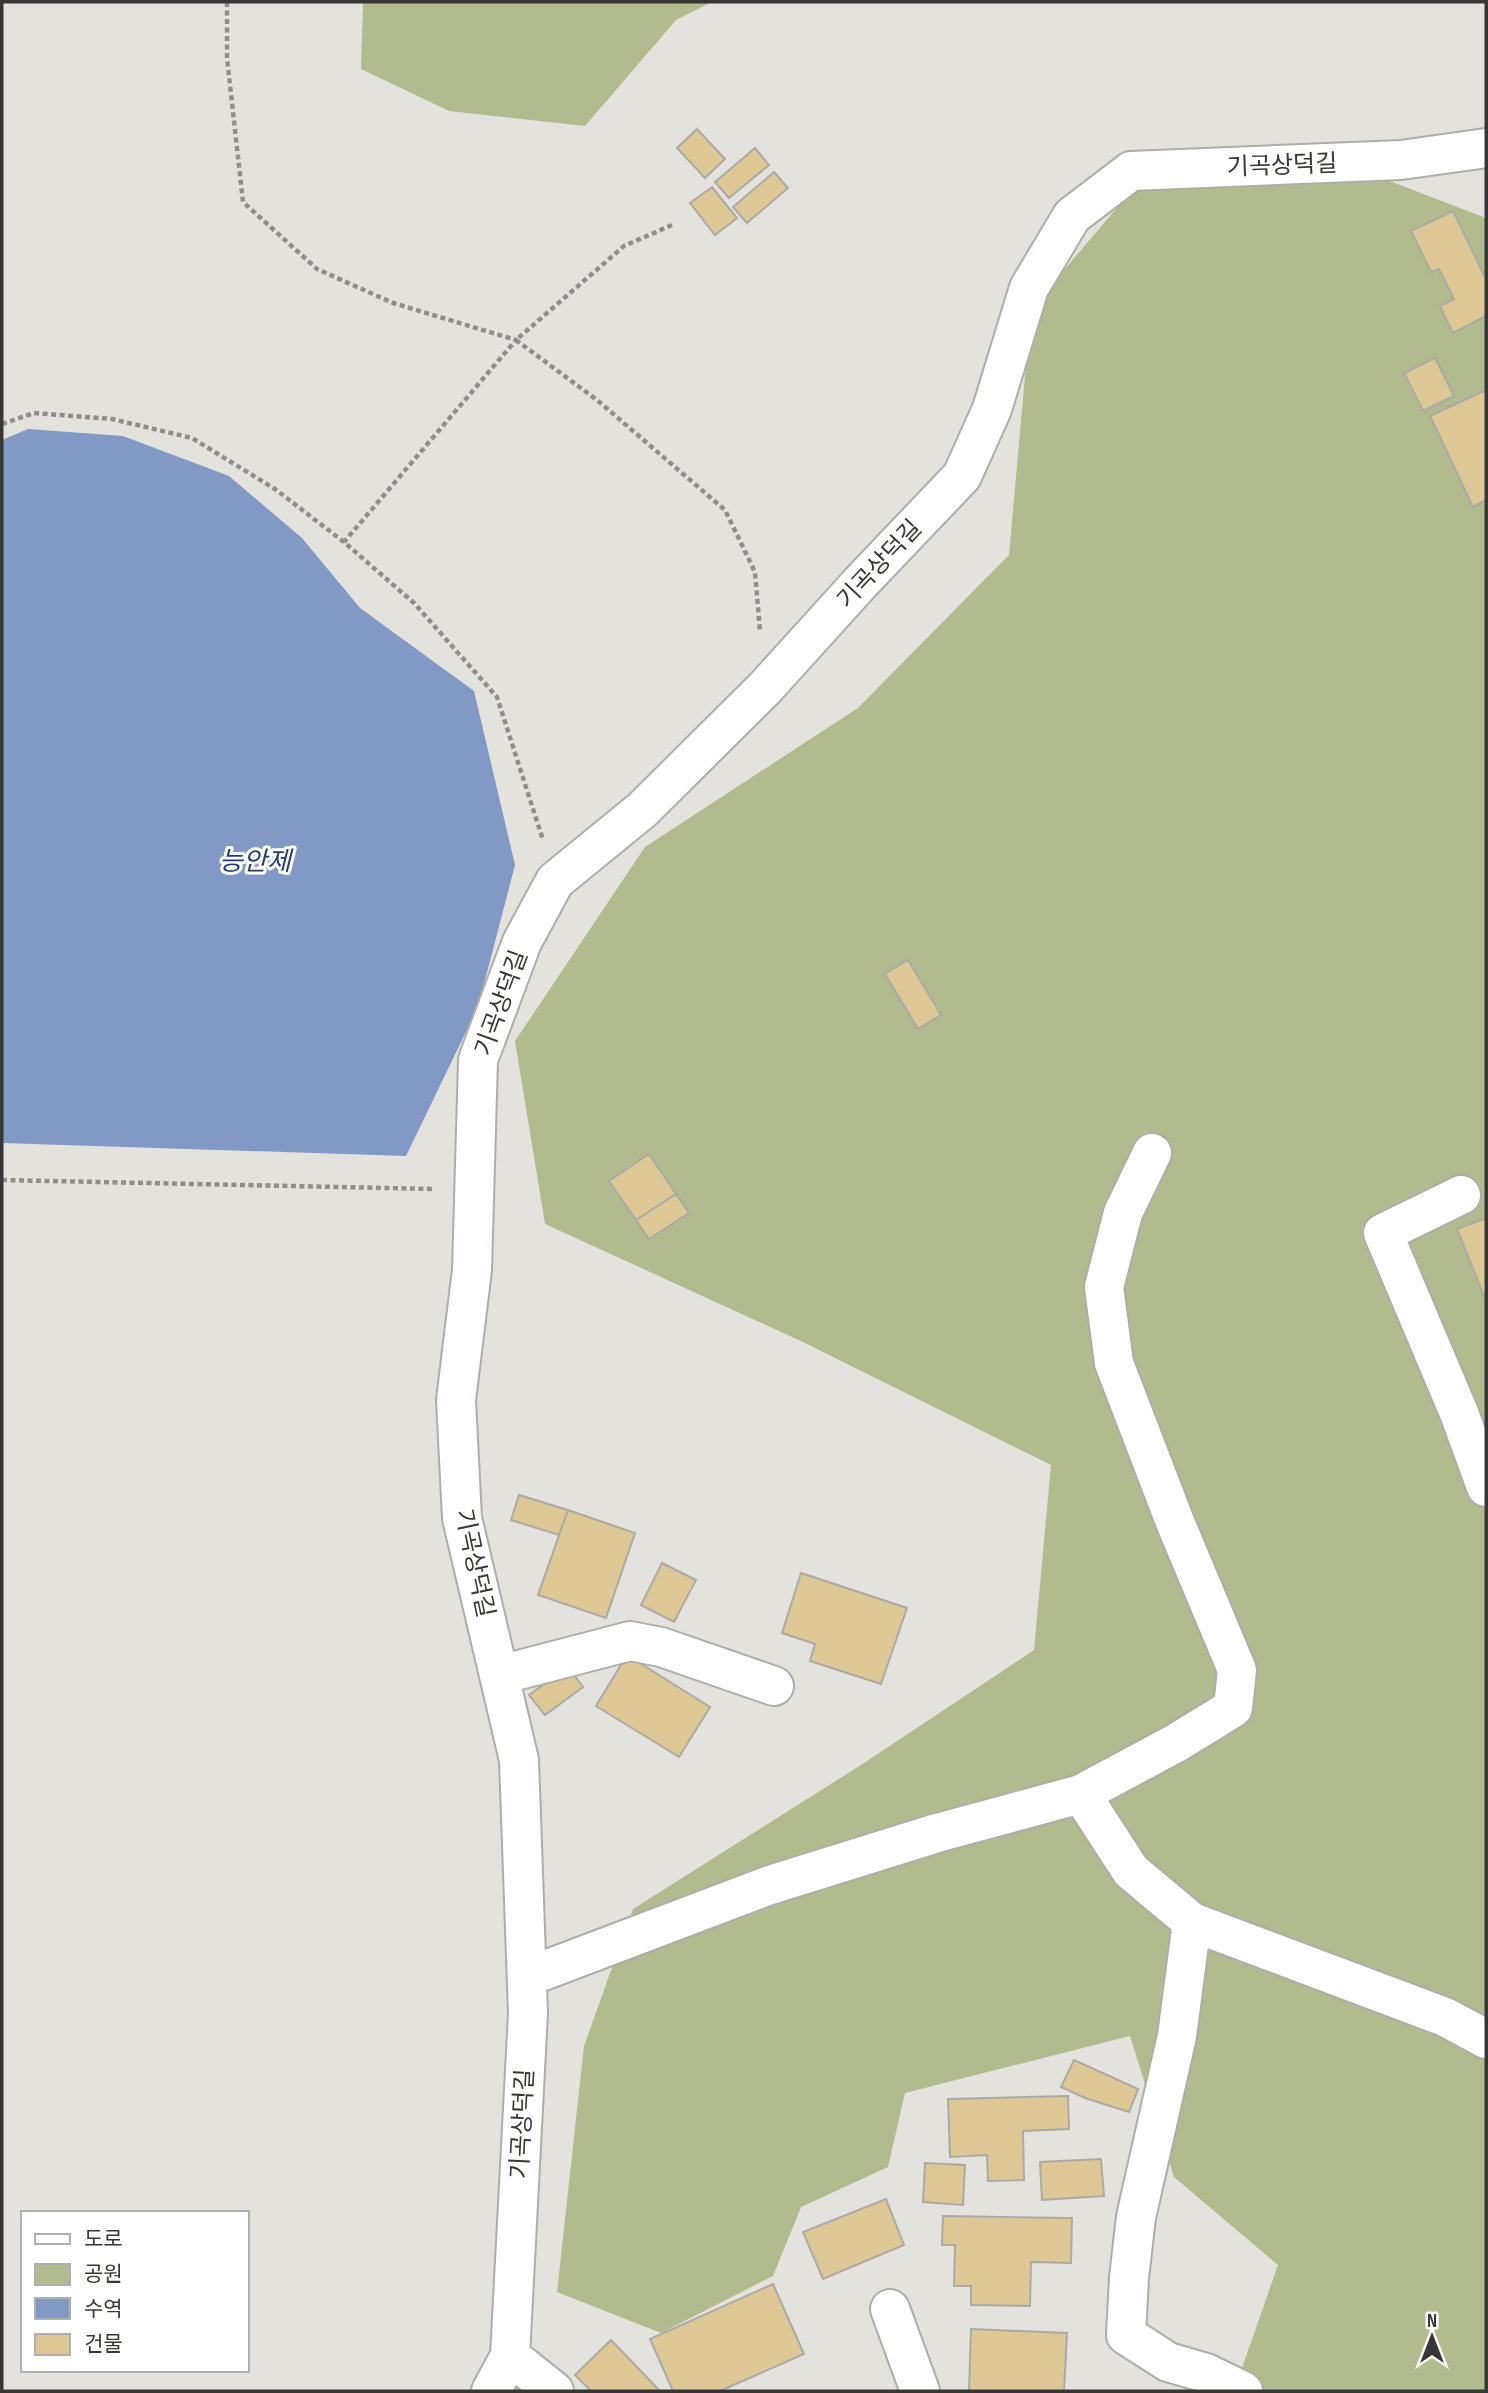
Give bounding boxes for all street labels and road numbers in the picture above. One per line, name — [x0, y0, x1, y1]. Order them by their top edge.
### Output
street label: 기곡상덕길 — [1226, 149, 1338, 182]
street label: 기곡상덕길 — [831, 514, 928, 615]
street label: 기곡상덕길 — [469, 946, 534, 1060]
street label: 기곡상덕길 — [449, 1506, 500, 1620]
street label: 기곡상덕길 — [505, 2068, 540, 2180]

